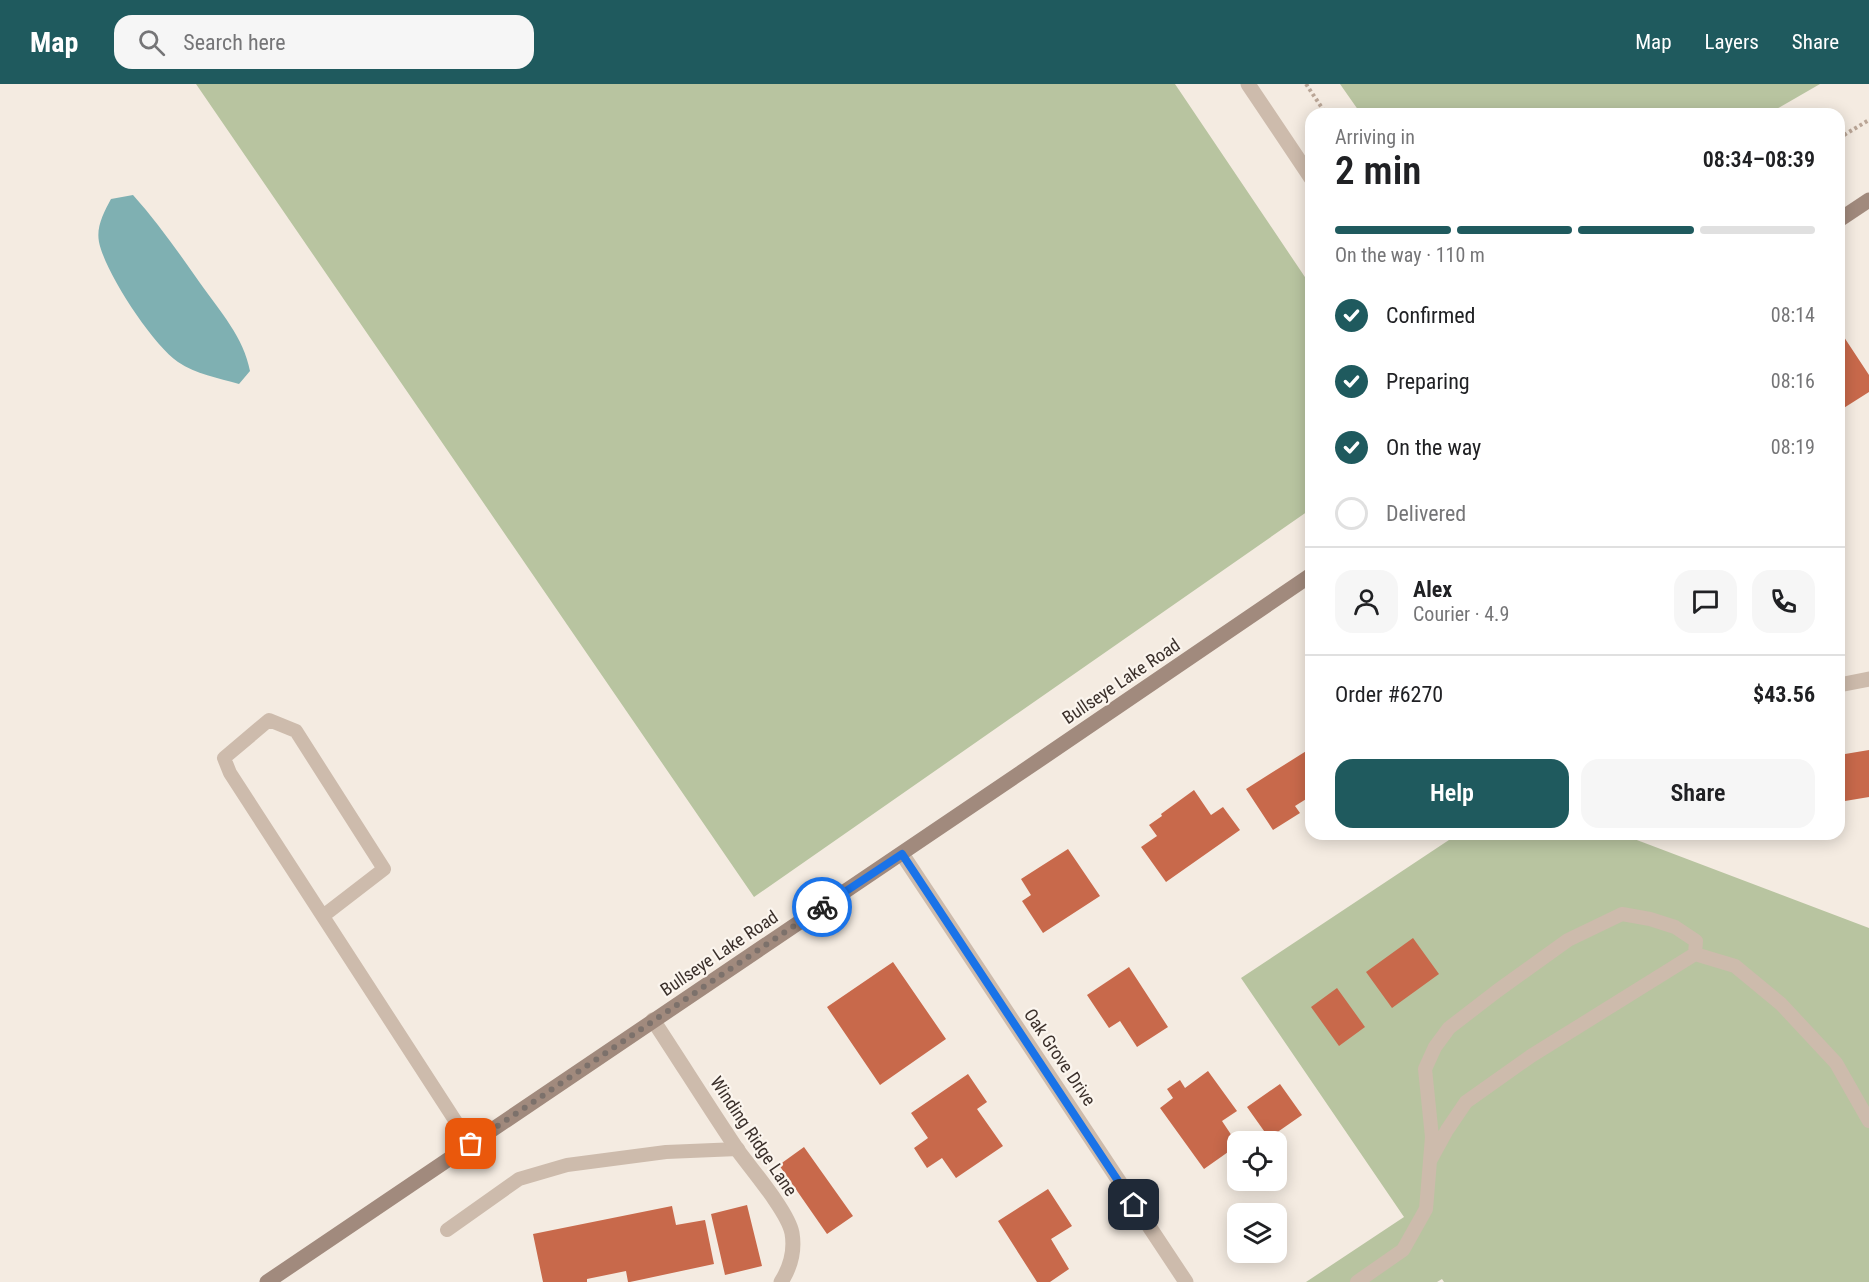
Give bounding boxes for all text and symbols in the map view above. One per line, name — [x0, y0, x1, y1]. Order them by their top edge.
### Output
search box — [114, 15, 534, 69]
text: Map — [30, 26, 78, 59]
icon: search — [135, 26, 168, 59]
text: Search here — [183, 30, 286, 55]
text: Map — [1635, 30, 1672, 54]
text: Layers — [1705, 30, 1759, 54]
text: Share — [1792, 30, 1839, 54]
text: Arriving in — [1335, 125, 1415, 149]
text: 08:34–08:39 — [1703, 147, 1815, 172]
text: 2 min — [1335, 148, 1421, 194]
text: On the way · 110 m — [1335, 243, 1485, 267]
icon: check — [1335, 299, 1368, 332]
text: Confirmed — [1386, 303, 1475, 328]
text: 08:14 — [1771, 303, 1815, 327]
icon: check — [1335, 365, 1368, 398]
text: Preparing — [1386, 369, 1470, 394]
text: 08:16 — [1771, 369, 1815, 393]
icon: check — [1335, 431, 1368, 464]
text: On the way — [1386, 435, 1481, 460]
text: 08:19 — [1771, 435, 1815, 459]
text: Delivered — [1386, 501, 1466, 526]
button: person — [1335, 570, 1398, 633]
button: chat — [1674, 570, 1737, 633]
button: phone — [1752, 570, 1815, 633]
text: Alex — [1413, 577, 1452, 602]
text: Courier · 4.9 — [1413, 602, 1509, 626]
street label: Bullseye Lake Road — [1058, 634, 1184, 728]
text: Order #6270 — [1335, 682, 1443, 707]
text: $43.56 — [1753, 682, 1815, 707]
button: Help — [1335, 759, 1569, 828]
button: Share — [1581, 759, 1815, 828]
courier — [792, 877, 852, 937]
icon: bike — [806, 891, 839, 924]
street label: Bullseye Lake Road — [656, 906, 782, 1000]
street label: Oak Grove Drive — [1020, 1004, 1100, 1110]
street label: Winding Ridge Lane — [706, 1072, 802, 1200]
pin — [445, 1118, 496, 1169]
icon: bag — [454, 1127, 487, 1160]
map controls — [1227, 1131, 1287, 1263]
button: locate — [1227, 1131, 1287, 1191]
pin — [1108, 1179, 1159, 1230]
icon: home — [1117, 1188, 1150, 1221]
button: layers — [1227, 1203, 1287, 1263]

